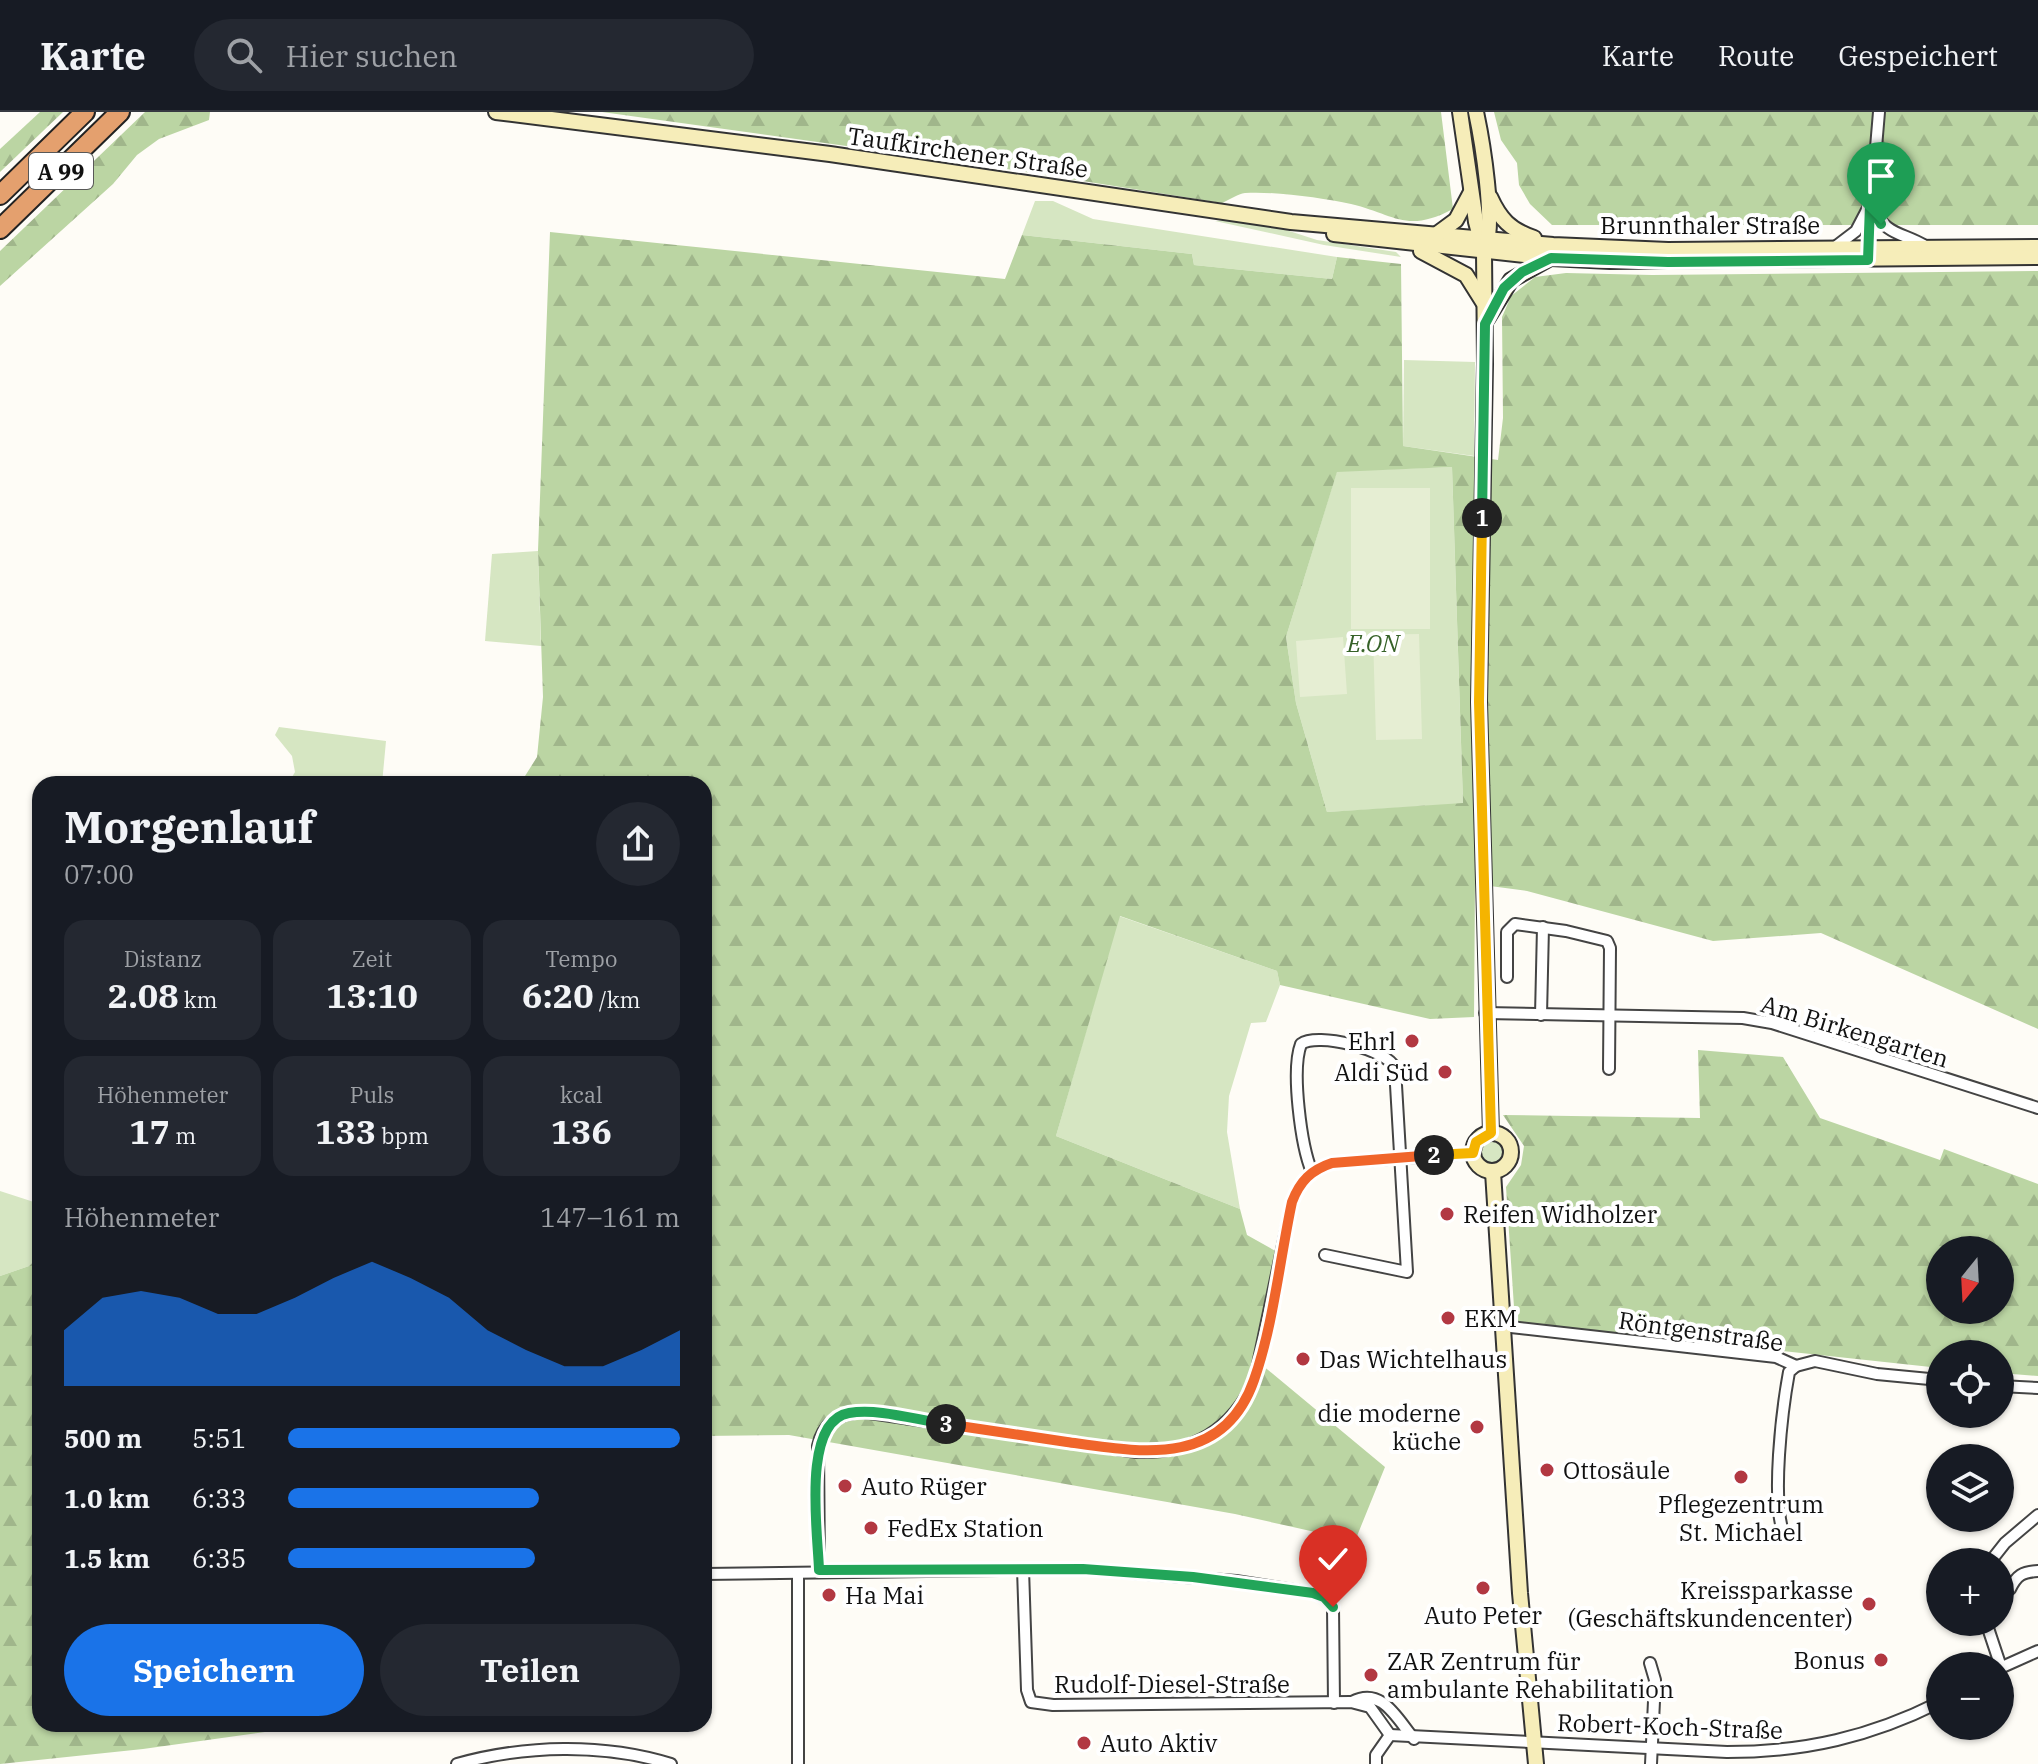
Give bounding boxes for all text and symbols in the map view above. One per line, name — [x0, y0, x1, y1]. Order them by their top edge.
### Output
search box — [194, 19, 754, 91]
text: Karte — [40, 31, 146, 80]
icon: search — [222, 33, 266, 77]
text: Hier suchen — [286, 36, 458, 75]
text: Karte — [1602, 37, 1674, 74]
text: Route — [1718, 37, 1794, 74]
text: Gespeichert — [1838, 37, 1998, 74]
street label: Taufkirchener Straße — [846, 119, 1090, 185]
pin — [1847, 142, 1915, 224]
road number: A 99 — [29, 153, 93, 189]
icon: arrive — [1859, 154, 1903, 198]
street label: Brunnthaler Straße — [1600, 209, 1820, 241]
pin: 1 — [1462, 498, 1502, 538]
text: 1 — [1475, 503, 1489, 532]
park label: E.ON — [1346, 627, 1401, 659]
text: Morgenlauf — [64, 798, 314, 855]
button: share — [596, 802, 680, 886]
text: 07:00 — [64, 857, 134, 891]
text: Distanz — [124, 944, 202, 973]
text: Zeit — [352, 944, 392, 973]
text: Tempo — [545, 944, 617, 973]
text: 2.08 — [108, 973, 179, 1017]
text: 13:10 — [326, 973, 418, 1017]
text: 6:20 — [522, 973, 594, 1017]
text: km — [179, 985, 218, 1014]
text: /km — [594, 985, 641, 1014]
street label: Am Birkengarten — [1757, 987, 1953, 1075]
place label: Ehrl — [1348, 1025, 1396, 1057]
marker: Ehrl — [1403, 1032, 1421, 1050]
place label: Aldi Süd — [1334, 1056, 1429, 1088]
marker: Aldi Süd — [1436, 1063, 1454, 1081]
text: Höhenmeter — [97, 1080, 228, 1109]
text: Puls — [350, 1080, 394, 1109]
text: kcal — [560, 1080, 603, 1109]
text: 17 — [129, 1109, 170, 1153]
text: 133 — [315, 1109, 376, 1153]
text: 136 — [551, 1109, 612, 1153]
text: m — [170, 1121, 196, 1150]
text: bpm — [376, 1121, 429, 1150]
pin: 2 — [1414, 1135, 1454, 1175]
text: 2 — [1427, 1140, 1441, 1169]
place label: Reifen Widholzer — [1463, 1198, 1658, 1230]
text: Höhenmeter — [64, 1200, 219, 1234]
text: 147–161 m — [540, 1200, 680, 1234]
marker: Reifen Widholzer — [1438, 1205, 1456, 1223]
north arrow — [1926, 1236, 2014, 1324]
map controls — [1926, 1236, 2014, 1740]
place label: EKM — [1464, 1302, 1517, 1334]
street label: Röntgenstraße — [1617, 1304, 1785, 1358]
marker: EKM — [1439, 1309, 1457, 1327]
button: locate — [1926, 1340, 2014, 1428]
place label: Das Wichtelhaus — [1319, 1343, 1507, 1375]
marker: Das Wichtelhaus — [1294, 1350, 1312, 1368]
place label: die moderne küche — [1317, 1397, 1461, 1457]
pin: 3 — [926, 1404, 966, 1444]
text: 3 — [939, 1409, 953, 1438]
marker: die moderne küche — [1468, 1418, 1486, 1436]
text: 500 m — [64, 1421, 142, 1455]
text: 5:51 — [192, 1421, 246, 1455]
button: layers — [1926, 1444, 2014, 1532]
place label: Ottosäule — [1563, 1454, 1670, 1486]
marker: Ottosäule — [1538, 1461, 1556, 1479]
marker: Pflegezentrum St. Michael — [1732, 1468, 1750, 1486]
place label: Auto Rüger — [861, 1470, 987, 1502]
marker: Auto Rüger — [836, 1477, 854, 1495]
text: 1.0 km — [64, 1481, 150, 1515]
text: 6:33 — [192, 1481, 246, 1515]
place label: Pflegezentrum St. Michael — [1658, 1488, 1824, 1548]
place label: FedEx Station — [887, 1512, 1044, 1544]
marker: FedEx Station — [862, 1519, 880, 1537]
pin — [1299, 1525, 1367, 1607]
icon: check — [1311, 1537, 1355, 1581]
text: 1.5 km — [64, 1541, 150, 1575]
text: 6:35 — [192, 1541, 246, 1575]
button: + — [1926, 1548, 2014, 1636]
place label: Kreissparkasse (Geschäftskundencenter) — [1568, 1574, 1853, 1634]
place label: Ha Mai — [845, 1579, 924, 1611]
marker: Auto Peter — [1474, 1579, 1492, 1597]
marker: Ha Mai — [820, 1586, 838, 1604]
marker: Kreissparkasse (Geschäftskundencenter) — [1860, 1595, 1878, 1613]
place label: Auto Peter — [1424, 1599, 1542, 1631]
button: Speichern — [64, 1624, 364, 1716]
button: Teilen — [380, 1624, 680, 1716]
place label: Bonus — [1793, 1644, 1865, 1676]
place label: ZAR Zentrum für ambulante Rehabilitation — [1387, 1645, 1674, 1705]
marker: Bonus — [1872, 1651, 1890, 1669]
button: − — [1926, 1652, 2014, 1740]
marker: ZAR Zentrum für ambulante Rehabilitation — [1362, 1666, 1380, 1684]
street label: Rudolf-Diesel-Straße — [1054, 1668, 1290, 1700]
street label: Robert-Koch-Straße — [1556, 1706, 1784, 1746]
place label: Auto Aktiv — [1100, 1727, 1217, 1759]
marker: Auto Aktiv — [1075, 1734, 1093, 1752]

